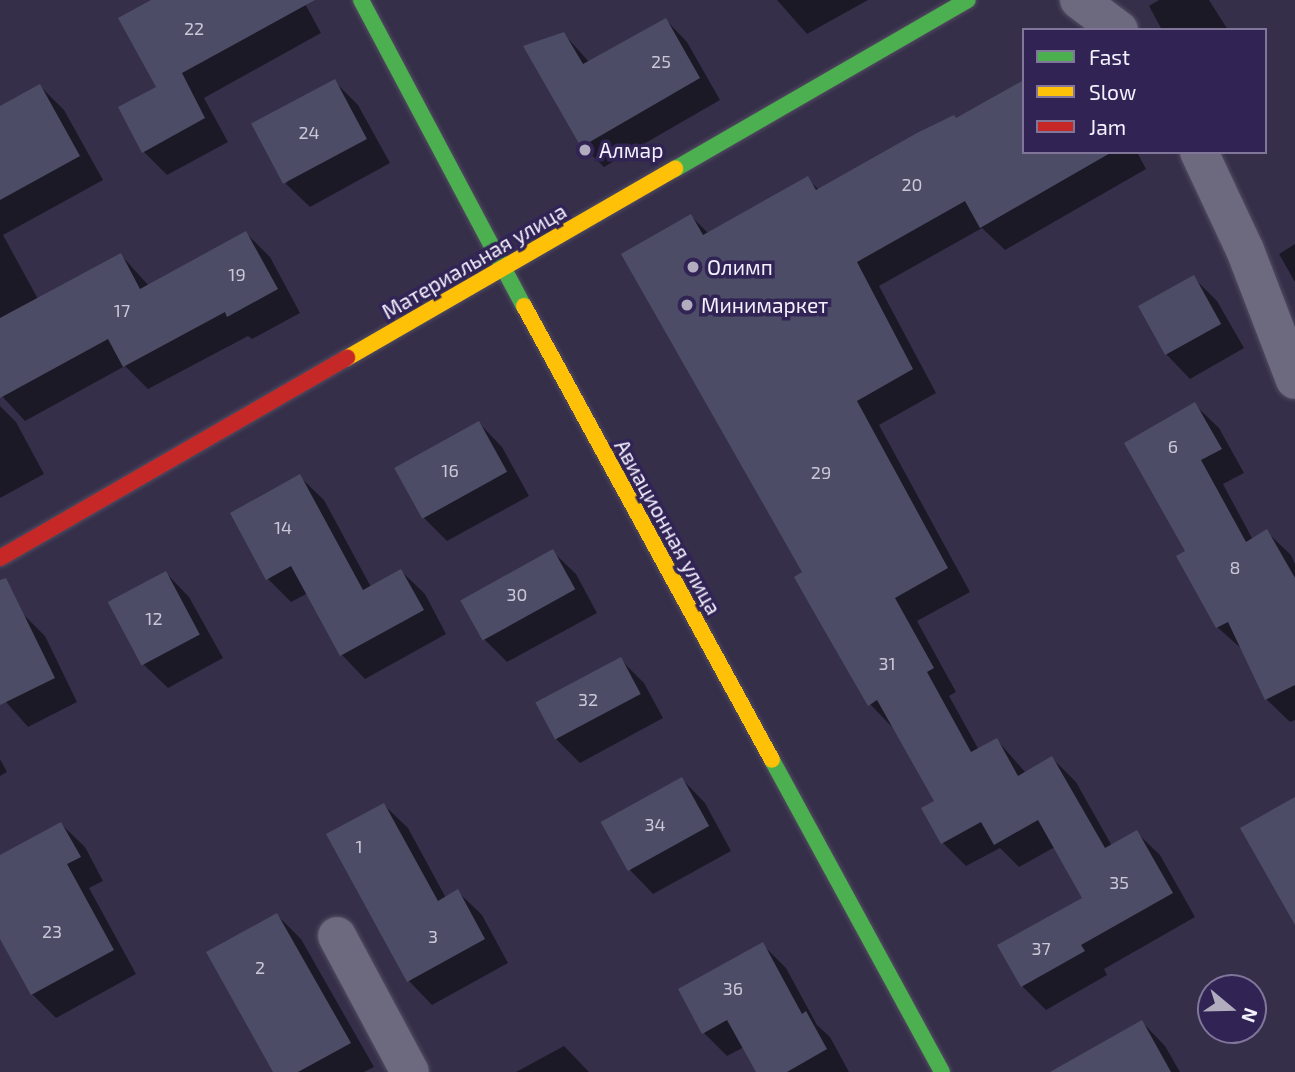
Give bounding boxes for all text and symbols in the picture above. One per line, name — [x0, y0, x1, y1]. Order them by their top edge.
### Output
house number: 22 — [184, 17, 204, 39]
legend — [1022, 28, 1267, 154]
text: Fast — [1089, 44, 1130, 69]
house number: 25 — [651, 50, 671, 72]
text: Slow — [1089, 79, 1136, 104]
text: Jam — [1089, 114, 1126, 139]
house number: 24 — [298, 121, 320, 143]
place label: Алмар — [599, 137, 663, 163]
marker: Алмар — [577, 142, 593, 158]
house number: 20 — [902, 173, 922, 195]
street label: Материальная улица — [377, 198, 571, 324]
place label: Олимп — [707, 254, 773, 280]
marker: Олимп — [685, 259, 701, 275]
house number: 19 — [228, 263, 246, 285]
place label: Минимаркет — [701, 292, 828, 318]
marker: Минимаркет — [679, 297, 695, 313]
house number: 17 — [114, 299, 130, 321]
street label: Авиационная улица — [609, 435, 727, 619]
house number: 6 — [1168, 435, 1178, 457]
house number: 16 — [441, 459, 459, 481]
house number: 29 — [811, 461, 831, 483]
house number: 14 — [274, 516, 292, 538]
house number: 8 — [1230, 556, 1240, 578]
house number: 30 — [507, 583, 527, 605]
house number: 12 — [145, 607, 163, 629]
house number: 31 — [878, 652, 896, 674]
house number: 32 — [578, 688, 598, 710]
house number: 34 — [644, 813, 666, 835]
house number: 1 — [355, 835, 363, 857]
house number: 35 — [1109, 871, 1129, 893]
house number: 23 — [42, 920, 62, 942]
house number: 3 — [428, 925, 438, 947]
house number: 37 — [1031, 937, 1051, 959]
house number: 2 — [255, 956, 265, 978]
north arrow — [1197, 974, 1267, 1044]
house number: 36 — [723, 977, 743, 999]
text: N — [1237, 1005, 1264, 1026]

